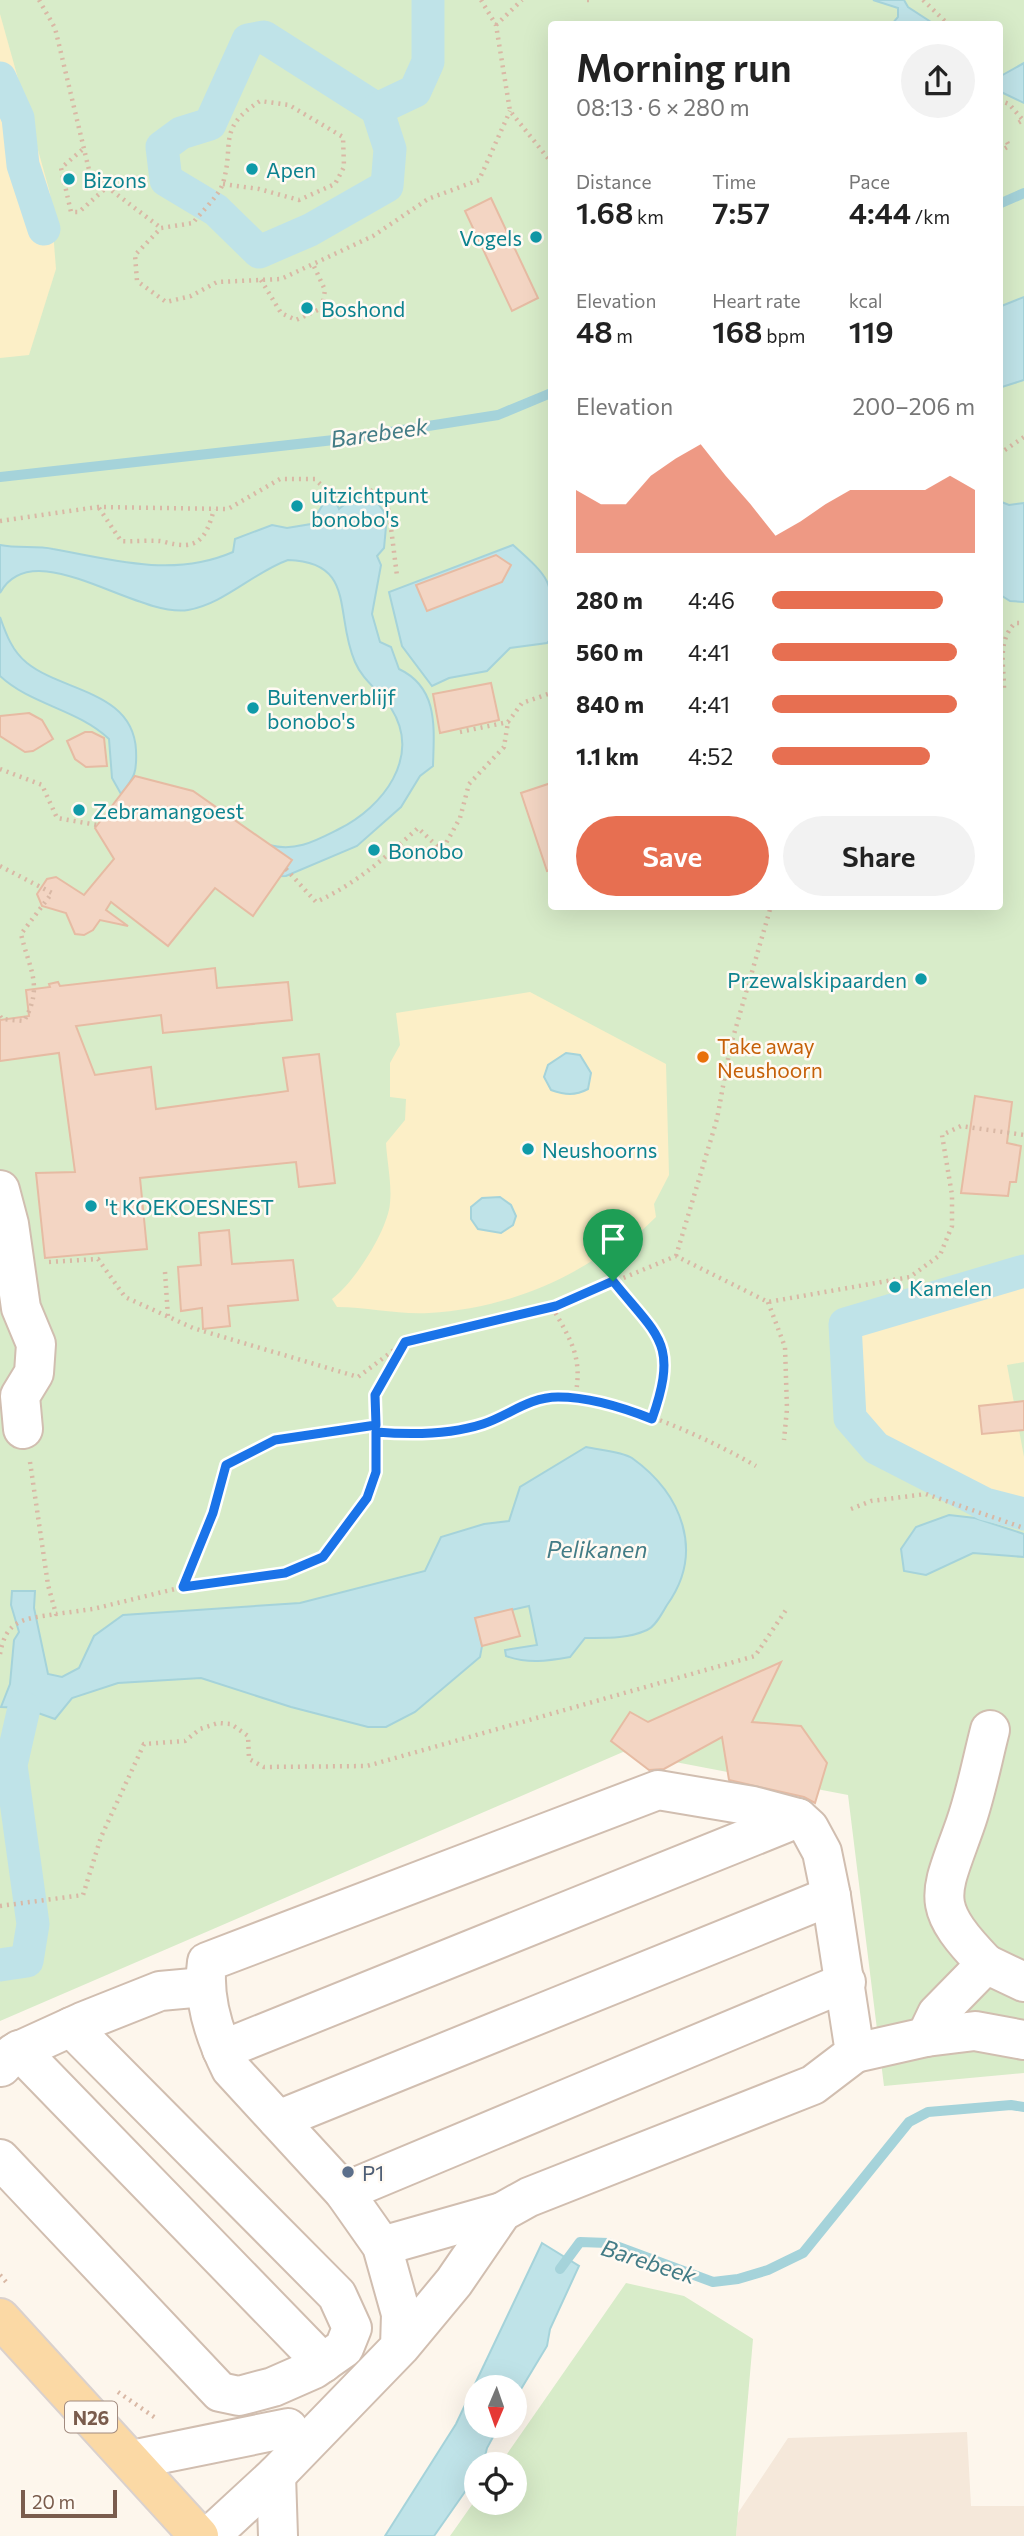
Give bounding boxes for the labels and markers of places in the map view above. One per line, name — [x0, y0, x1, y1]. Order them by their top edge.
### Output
place label: Apen — [266, 157, 316, 182]
marker: Apen — [244, 161, 260, 177]
place label: Bizons — [83, 167, 147, 192]
marker: Bizons — [61, 171, 77, 187]
place label: Vogels — [459, 225, 522, 250]
marker: Vogels — [528, 229, 544, 245]
place label: Boshond — [321, 296, 405, 321]
marker: Boshond — [299, 300, 315, 316]
place label: uitzichtpunt bonobo's — [311, 482, 428, 531]
marker: uitzichtpunt bonobo's — [289, 498, 305, 514]
place label: Buitenverblijf bonobo's — [267, 684, 396, 733]
marker: Buitenverblijf bonobo's — [245, 700, 261, 716]
place label: Zebramangoest — [93, 798, 244, 823]
marker: Zebramangoest — [71, 802, 87, 818]
place label: Bonobo — [388, 838, 464, 863]
marker: Bonobo — [366, 842, 382, 858]
place label: Przewalskipaarden — [727, 967, 907, 992]
marker: Przewalskipaarden — [913, 971, 929, 987]
place label: Take away Neushoorn — [717, 1033, 823, 1082]
marker: Take away Neushoorn — [695, 1049, 711, 1065]
place label: Neushoorns — [542, 1137, 657, 1162]
marker: Neushoorns — [520, 1141, 536, 1157]
place label: 't KOEKOESNEST — [105, 1194, 274, 1219]
marker: 't KOEKOESNEST — [83, 1198, 99, 1214]
pin — [583, 1209, 643, 1281]
place label: Kamelen — [909, 1275, 992, 1300]
marker: Kamelen — [887, 1279, 903, 1295]
place label: P1 — [362, 2160, 384, 2185]
marker: P1 — [340, 2164, 356, 2180]

